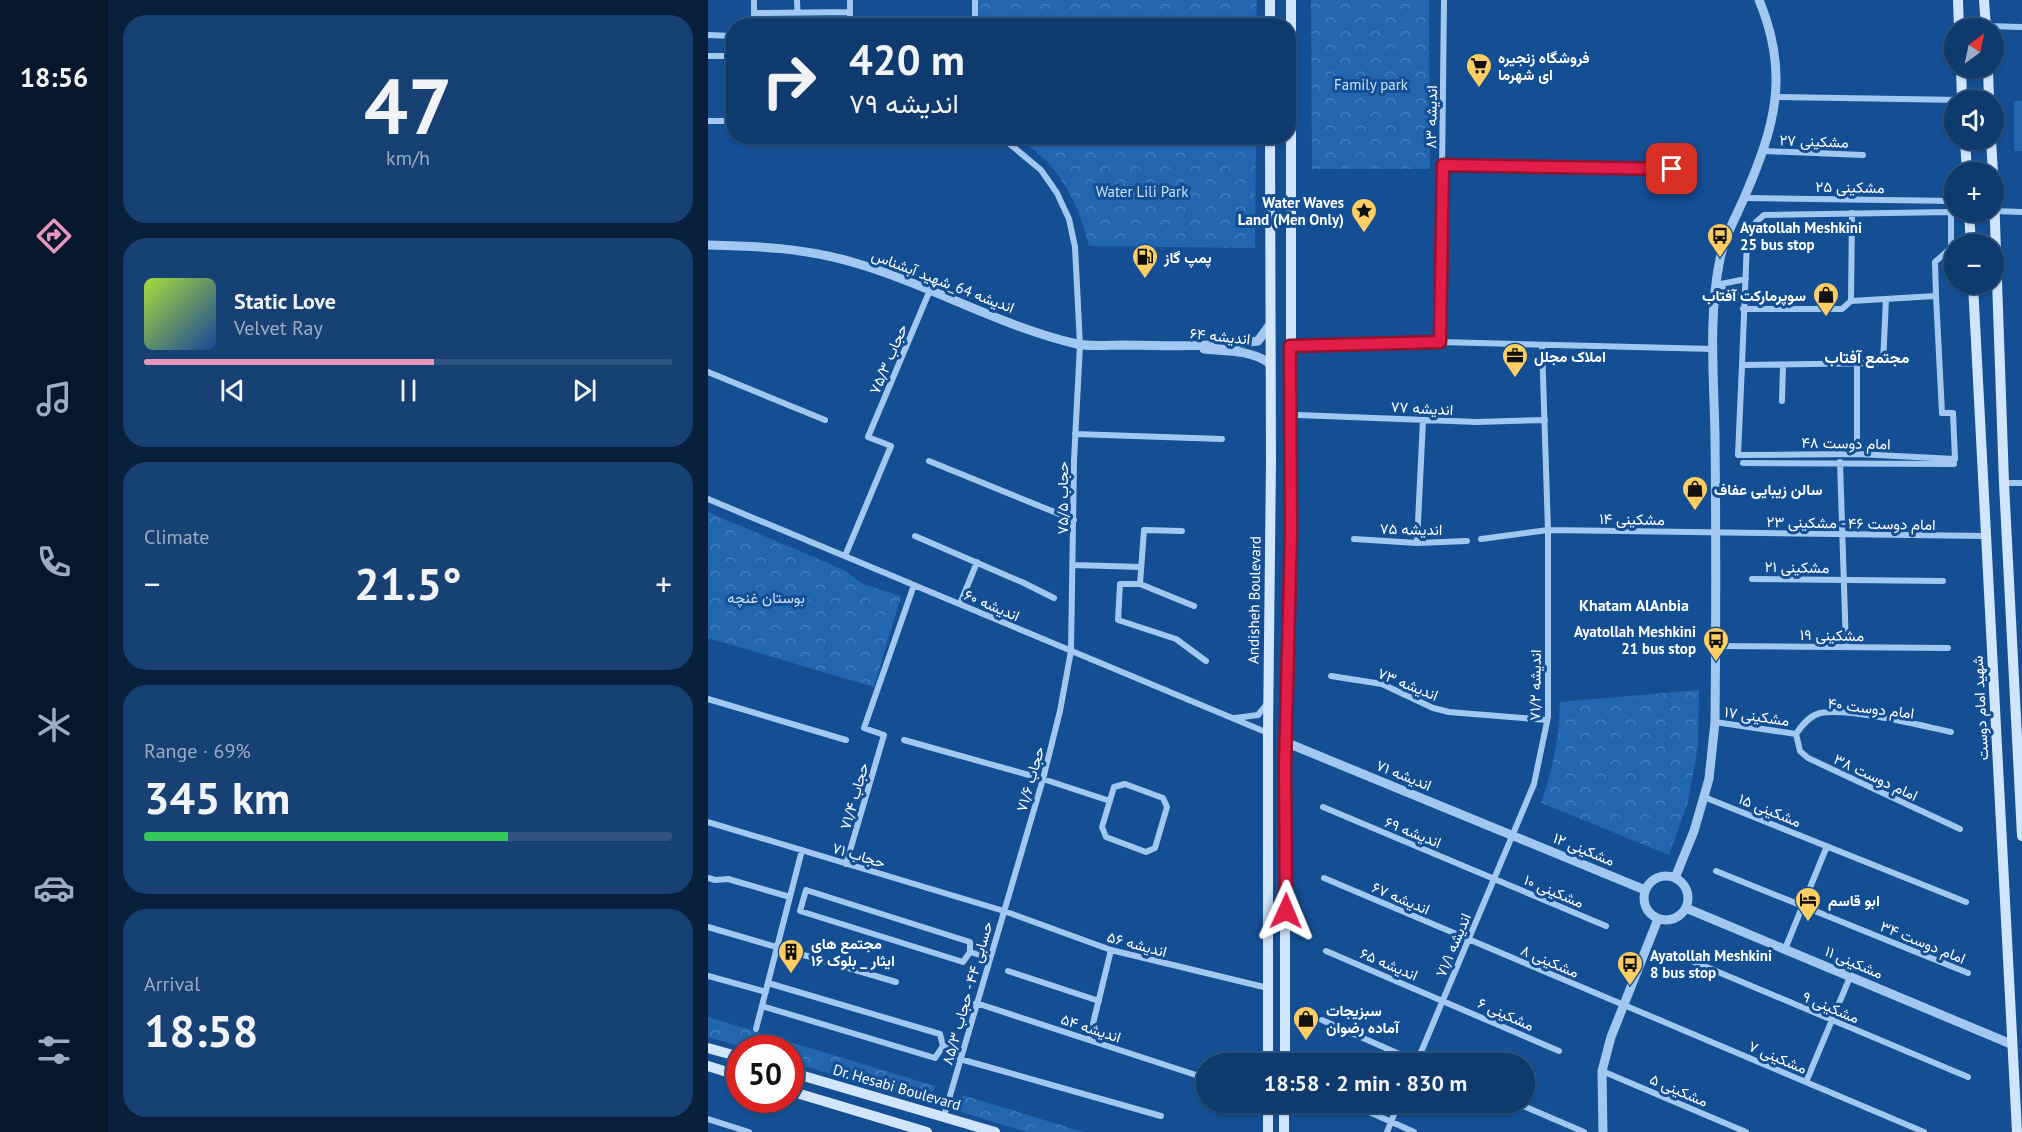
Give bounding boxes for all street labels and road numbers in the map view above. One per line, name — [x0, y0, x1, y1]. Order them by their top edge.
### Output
street label: اندیشه ۸۳ — [1421, 85, 1441, 149]
street label: مشکینی ۲۷ — [1779, 130, 1849, 153]
street label: مشکینی ۲۵ — [1815, 177, 1885, 198]
street label: اندیشه 64_شهید آبشناس — [869, 245, 1017, 318]
street label: حجاب ۷۵/۳ — [865, 321, 911, 397]
street label: اندیشه ۶۴ — [1189, 323, 1251, 349]
street label: اندیشه ۷۷ — [1390, 397, 1454, 419]
street label: امام دوست ۴۸ — [1801, 433, 1891, 454]
street label: حجاب ۷۵/۵ — [1053, 461, 1072, 535]
street label: مشکینی ۱۴ — [1599, 509, 1665, 530]
street label: امام دوست ۴۶ - مشکینی ۲۳ — [1766, 512, 1936, 535]
street label: اندیشه ۷۵ — [1380, 519, 1442, 539]
street label: Andisheh Boulevard — [1243, 536, 1265, 664]
street label: مشکینی ۲۱ — [1764, 557, 1830, 578]
street label: اندیشه ۶۰ — [961, 585, 1023, 625]
street label: مشکینی ۱۹ — [1800, 625, 1864, 646]
street label: اندیشه ۷۱/۲ — [1525, 649, 1545, 721]
street label: شهید امام دوست — [1968, 655, 1993, 761]
street label: اندیشه ۷۳ — [1375, 663, 1441, 705]
street label: امام دوست ۴۰ — [1827, 693, 1915, 724]
street label: مشکینی ۱۷ — [1723, 702, 1791, 731]
street label: حجاب ۷۱/۶ — [1012, 744, 1048, 814]
street label: امام دوست ۳۸ — [1830, 749, 1921, 806]
street label: اندیشه ۷۱ — [1374, 755, 1434, 795]
street label: حجاب ۷۱/۴ — [835, 761, 873, 831]
street label: مشکینی ۱۵ — [1736, 789, 1804, 832]
street label: اندیشه ۶۹ — [1382, 812, 1444, 852]
street label: مشکینی ۱۲ — [1550, 828, 1618, 871]
street label: حجاب ۷۱ — [830, 838, 888, 872]
street label: مشکینی ۱۰ — [1521, 870, 1587, 913]
street label: اندیشه ۶۷ — [1369, 877, 1433, 919]
street label: اندیشه ۷۱/۱ — [1431, 910, 1475, 980]
street label: امام دوست ۳۴ — [1877, 916, 1968, 969]
street label: حسابی ۴۴ - حجاب ۸۵/۳ — [937, 919, 998, 1067]
street label: اندیشه ۵۶ — [1105, 927, 1169, 961]
street label: مشکینی ۸ — [1518, 940, 1582, 983]
street label: مشکینی ۱۱ — [1822, 941, 1886, 984]
street label: اندیشه ۶۵ — [1357, 943, 1421, 985]
street label: مشکینی ۹ — [1799, 987, 1862, 1028]
street label: مشکینی ۶ — [1474, 993, 1537, 1036]
street label: اندیشه ۵۴ — [1058, 1009, 1124, 1047]
street label: مشکینی ۷ — [1746, 1036, 1810, 1079]
street label: Dr. Hesabi Boulevard — [831, 1060, 963, 1114]
street label: مشکینی ۵ — [1647, 1069, 1711, 1112]

